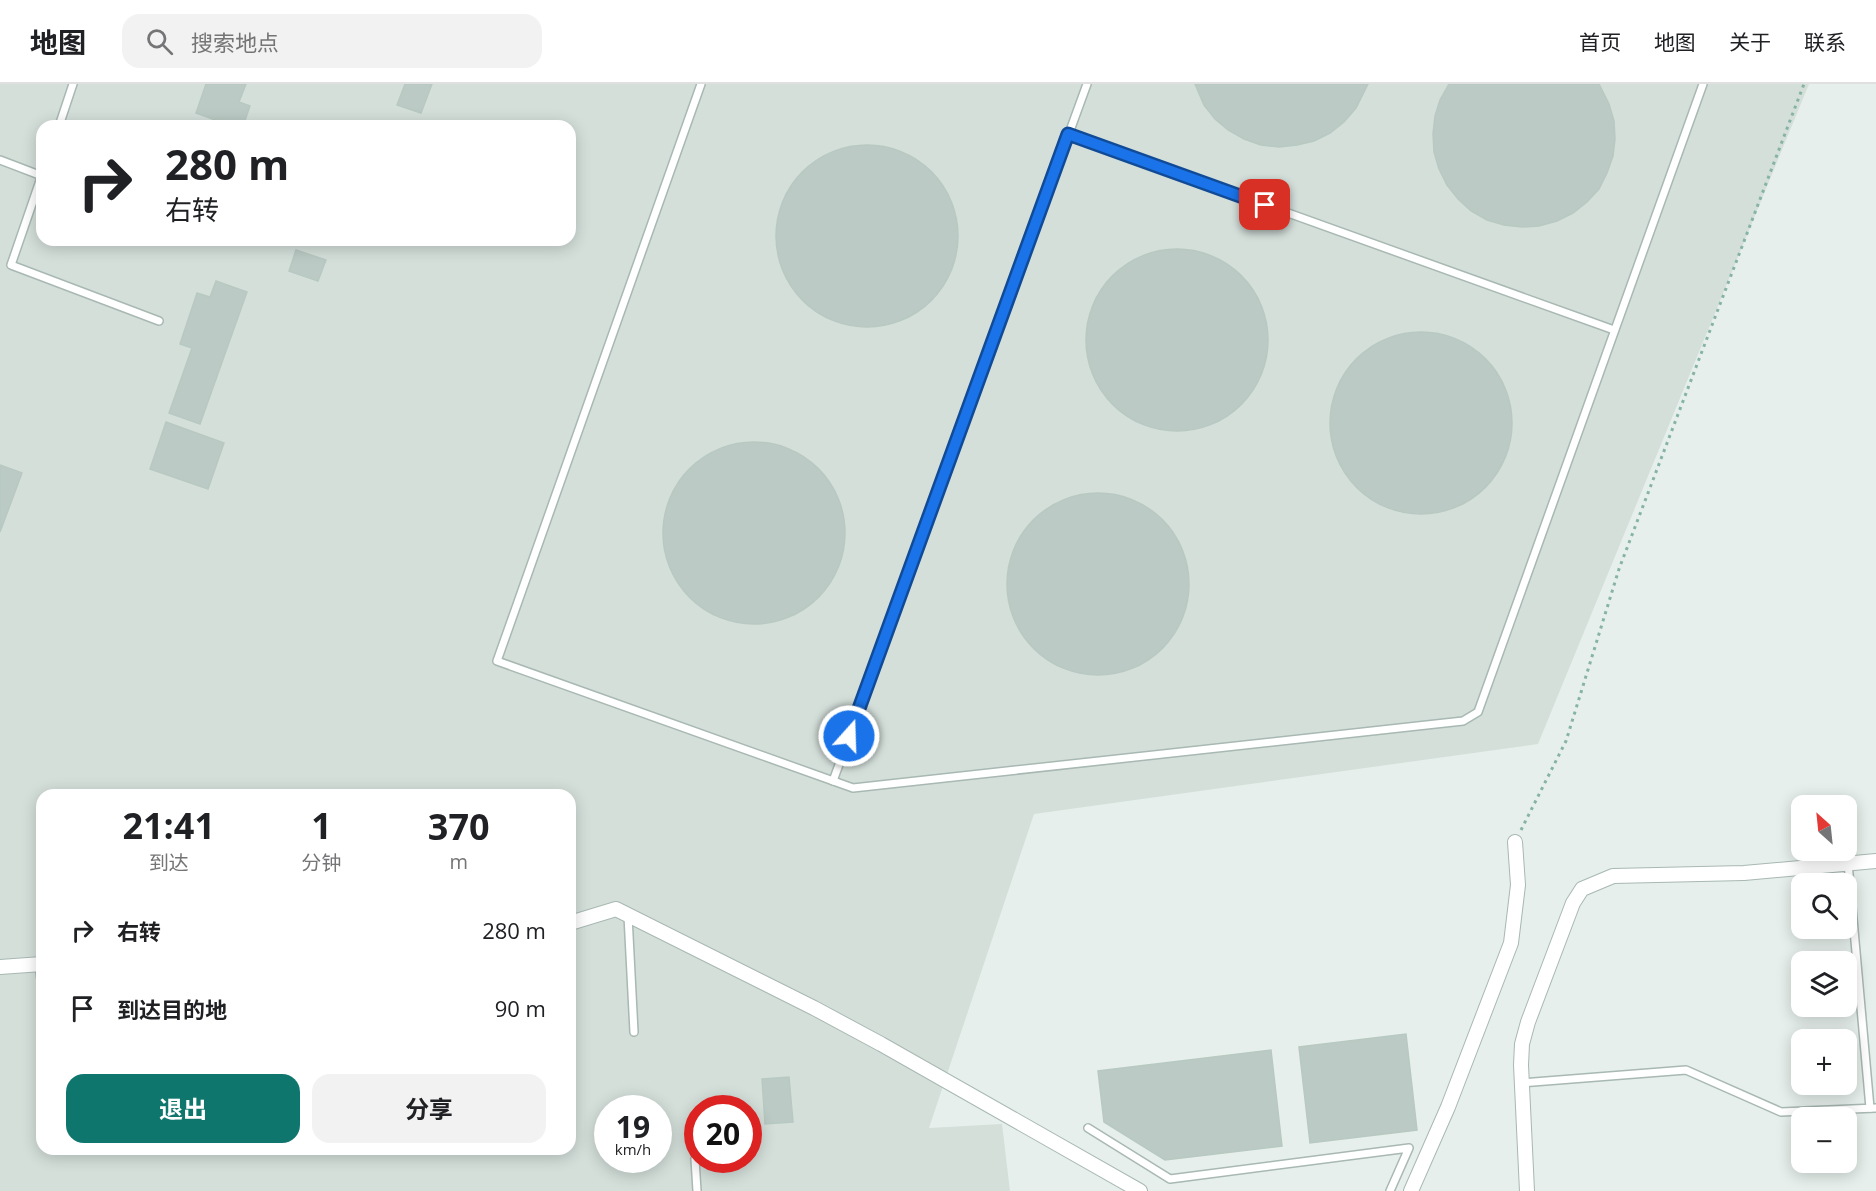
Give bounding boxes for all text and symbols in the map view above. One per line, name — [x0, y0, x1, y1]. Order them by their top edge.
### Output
search box — [122, 14, 542, 68]
text: 地图 — [30, 23, 86, 61]
icon: search — [143, 25, 176, 58]
text: 搜索地点 — [191, 27, 279, 57]
text: 首页 — [1579, 28, 1621, 56]
text: 地图 — [1654, 28, 1696, 56]
text: 关于 — [1729, 28, 1771, 56]
text: 联系 — [1804, 28, 1846, 56]
text: 280 m — [165, 135, 289, 192]
icon: right — [66, 144, 144, 222]
pin — [1239, 179, 1290, 230]
icon: arrive — [1248, 188, 1281, 221]
text: 右转 — [165, 191, 219, 228]
position arrow — [817, 704, 881, 768]
north arrow — [1791, 795, 1857, 861]
map controls — [1791, 795, 1857, 1173]
text: 21:41 — [122, 801, 215, 850]
text: 1 — [311, 801, 332, 850]
text: 370 — [428, 802, 490, 851]
text: m — [449, 848, 468, 875]
text: 到达 — [149, 849, 189, 876]
text: 分钟 — [301, 849, 341, 876]
button: search — [1791, 873, 1857, 939]
icon: right — [66, 914, 99, 947]
text: 280 m — [482, 915, 546, 945]
text: 右转 — [117, 916, 161, 946]
button: layers — [1791, 951, 1857, 1017]
icon: arrive — [66, 992, 99, 1025]
text: 90 m — [495, 993, 546, 1023]
text: 到达目的地 — [117, 994, 227, 1024]
button: + — [1791, 1029, 1857, 1095]
button: 退出 — [66, 1074, 300, 1143]
button: 分享 — [312, 1074, 546, 1143]
speed limit sign: 20 — [684, 1095, 762, 1173]
text: 19 — [616, 1106, 650, 1147]
button: − — [1791, 1107, 1857, 1173]
text: km/h — [615, 1139, 651, 1159]

